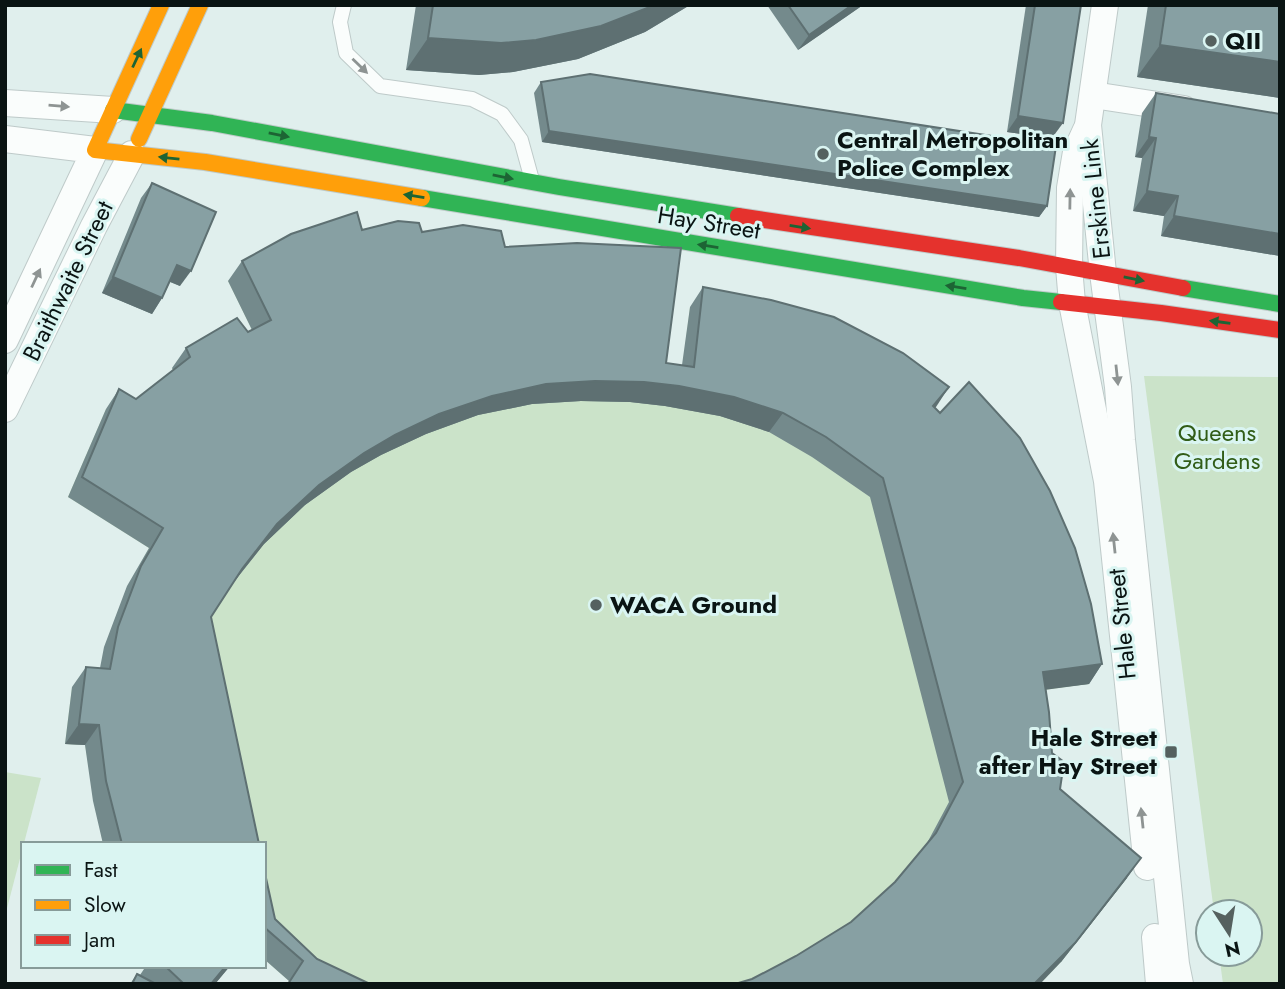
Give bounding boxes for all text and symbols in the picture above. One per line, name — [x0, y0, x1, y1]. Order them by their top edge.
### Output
place label: QII — [1225, 23, 1261, 58]
marker: QII — [1203, 33, 1219, 49]
one-way arrow — [131, 48, 143, 68]
one-way arrow — [351, 58, 368, 74]
one-way arrow — [48, 101, 70, 112]
place label: Central Metropolitan Police Complex — [837, 122, 1068, 185]
one-way arrow — [268, 130, 290, 141]
street label: Erskine Link — [1072, 137, 1119, 261]
marker: Central Metropolitan Police Complex — [815, 146, 831, 162]
one-way arrow — [158, 152, 180, 163]
one-way arrow — [492, 172, 514, 183]
one-way arrow — [1064, 188, 1076, 210]
one-way arrow — [403, 191, 425, 202]
street label: Braithwaite Street — [14, 195, 122, 367]
street label: Hay Street — [655, 197, 763, 248]
one-way arrow — [789, 222, 811, 233]
one-way arrow — [697, 240, 719, 251]
one-way arrow — [30, 268, 41, 289]
one-way arrow — [1123, 273, 1145, 284]
one-way arrow — [945, 281, 967, 292]
one-way arrow — [1209, 316, 1231, 327]
one-way arrow — [1112, 364, 1123, 386]
park label: Queens Gardens — [1174, 415, 1260, 478]
one-way arrow — [1108, 532, 1119, 554]
street label: Hale Street — [1098, 567, 1145, 681]
place label: WACA Ground — [610, 587, 777, 622]
marker: WACA Ground — [588, 597, 604, 613]
place label: Hale Street after Hay Street — [979, 720, 1157, 783]
marker: Hale Street after Hay Street — [1163, 744, 1179, 760]
one-way arrow — [1137, 807, 1148, 829]
legend — [21, 842, 266, 968]
text: Fast — [84, 855, 117, 885]
text: Slow — [84, 890, 126, 920]
north arrow — [1194, 898, 1264, 968]
text: Jam — [81, 925, 116, 955]
text: N — [1222, 934, 1243, 964]

